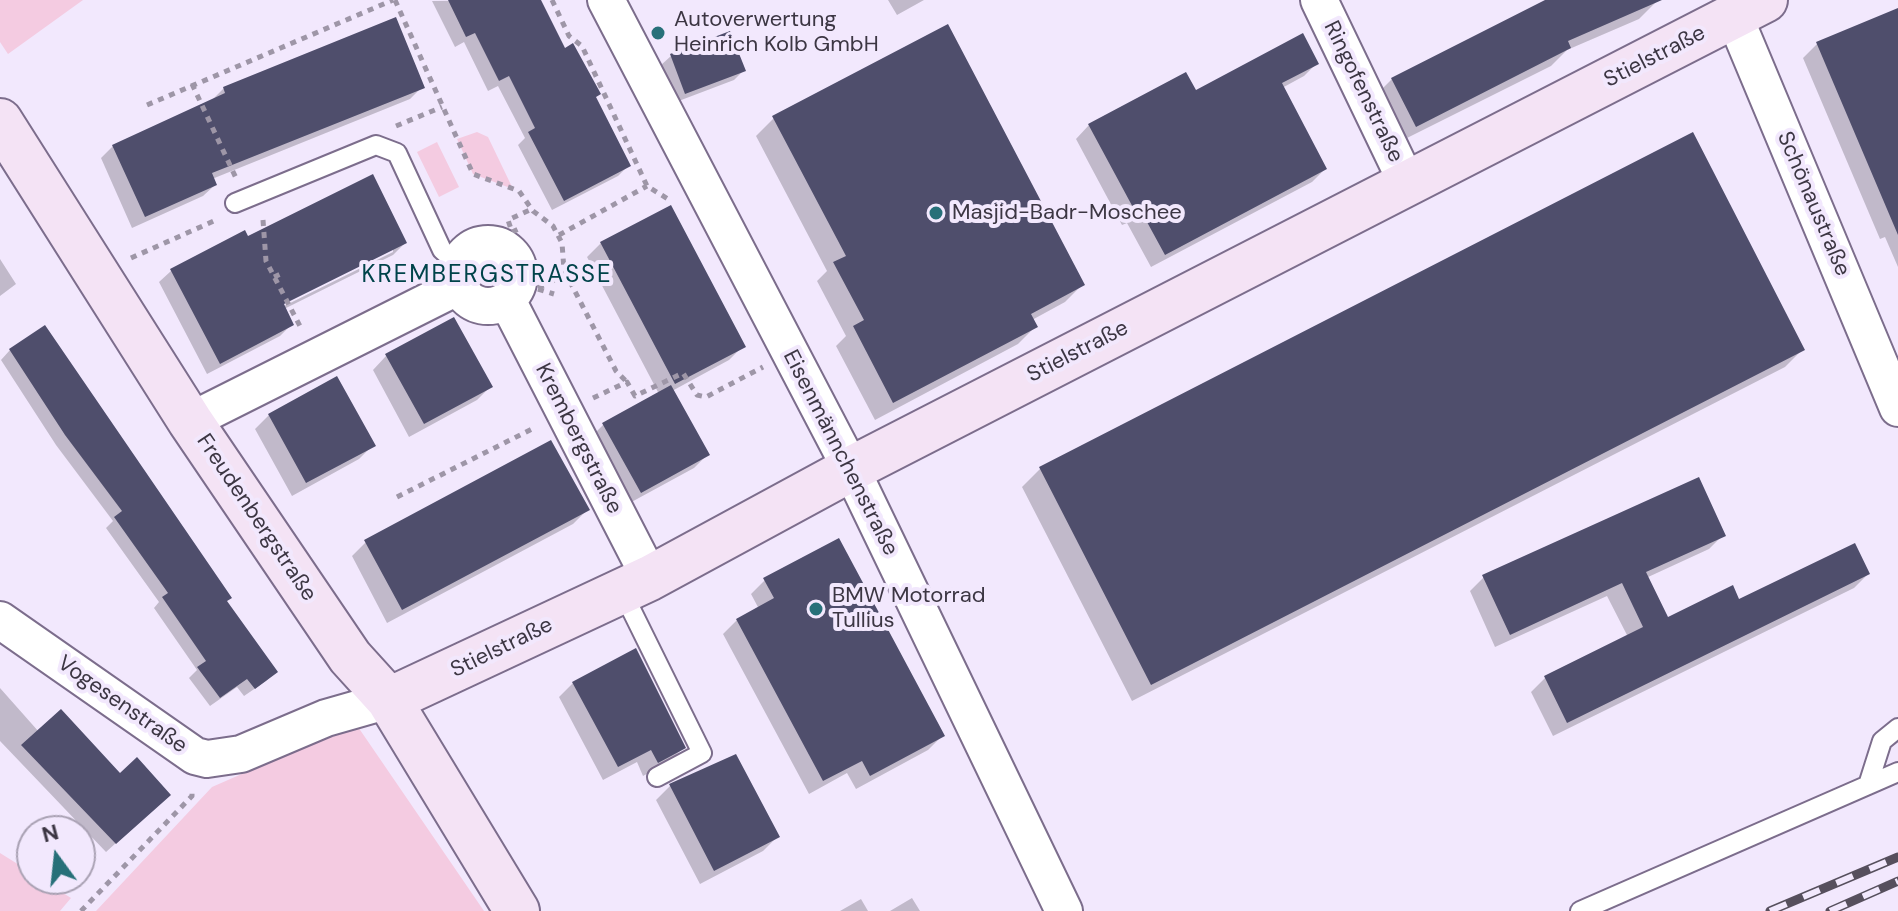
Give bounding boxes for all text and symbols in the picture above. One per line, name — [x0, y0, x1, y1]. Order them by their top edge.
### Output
place label: Autoverwertung Heinrich Kolb GmbH — [674, 7, 879, 58]
street label: Ringofenstraße — [1317, 17, 1409, 167]
street label: Stielstraße — [1600, 20, 1710, 94]
marker: Autoverwertung Heinrich Kolb GmbH — [649, 24, 667, 42]
street label: Schönaustraße — [1771, 128, 1855, 280]
place label: Masjid-Badr-Moschee — [952, 200, 1182, 226]
marker: Masjid-Badr-Moschee — [927, 204, 945, 222]
district label: KREMBERGSTRASSE — [361, 262, 613, 290]
street label: Stielstraße — [1023, 315, 1133, 389]
street label: Eisenmännchenstraße — [777, 346, 903, 560]
street label: Krembergstraße — [529, 359, 627, 519]
street label: Freudenbergstraße — [190, 429, 322, 607]
place label: BMW Motorrad Tullius — [832, 583, 985, 634]
marker: BMW Motorrad Tullius — [807, 600, 825, 618]
street label: Stielstraße — [447, 612, 557, 684]
street label: Vogesenstraße — [52, 650, 192, 760]
north arrow — [16, 815, 96, 895]
text: N — [39, 817, 62, 849]

